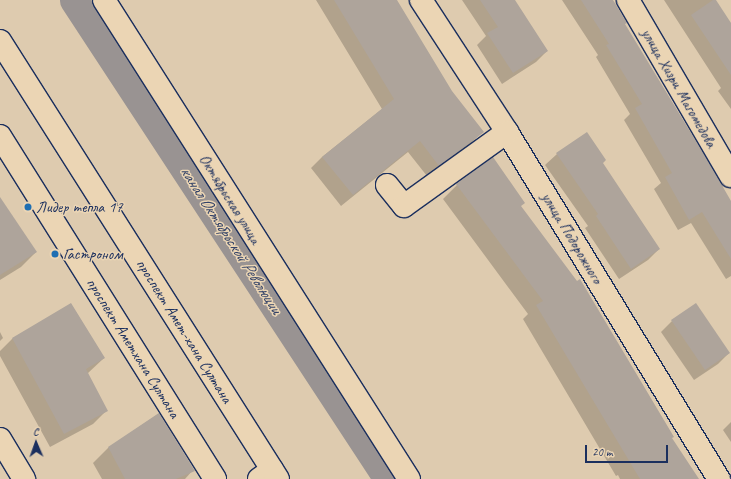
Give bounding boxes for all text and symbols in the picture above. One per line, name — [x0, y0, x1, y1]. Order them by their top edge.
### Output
street label: улица Хизри Магомедова — [637, 25, 721, 151]
street label: Октябрьская улица — [195, 150, 265, 248]
water label: канал Октябрьской Революции — [175, 162, 287, 318]
street label: улица Подорожного — [537, 189, 607, 287]
place label: Лидер тепла 17 — [36, 197, 122, 217]
marker: Лидер тепла 17 — [23, 202, 33, 212]
place label: Гастроном — [63, 244, 123, 264]
marker: Гастроном — [50, 249, 60, 259]
street label: проспект Амет-хана Султана — [131, 255, 237, 407]
street label: проспект Аметхана Султана — [82, 274, 184, 422]
north arrow — [16, 423, 56, 463]
text: С — [33, 424, 39, 438]
scale bar — [587, 437, 670, 463]
text: 20 m — [592, 444, 612, 460]

